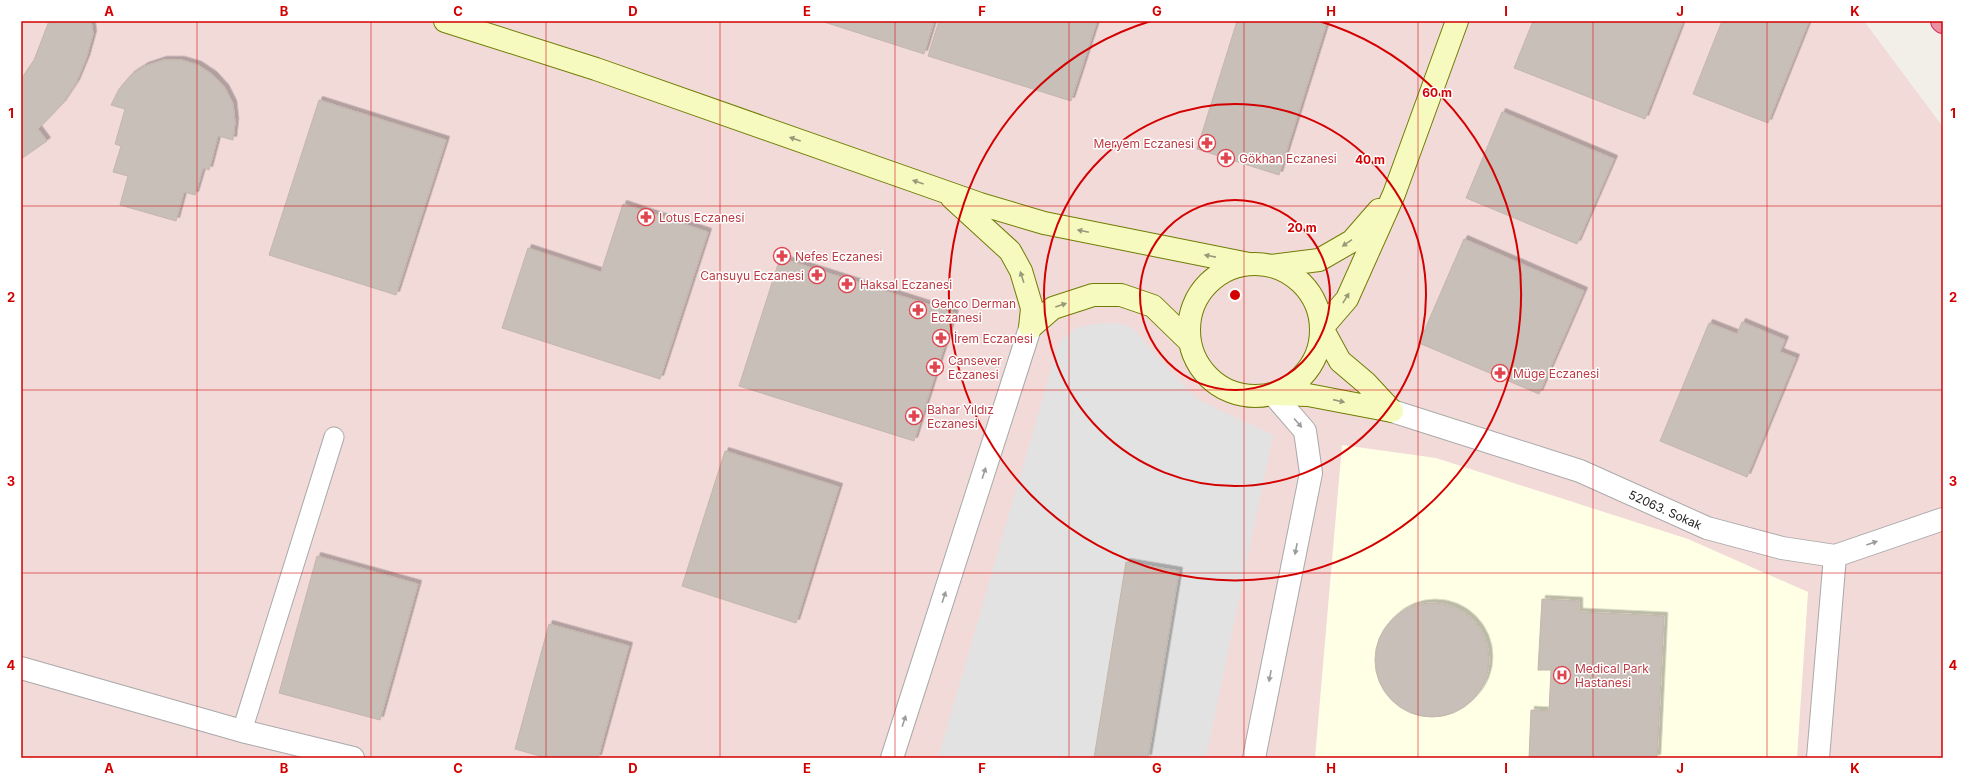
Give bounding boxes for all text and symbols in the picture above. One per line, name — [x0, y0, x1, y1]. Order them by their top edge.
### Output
text: A — [104, 3, 114, 19]
text: B — [280, 3, 289, 19]
text: C — [453, 3, 463, 19]
text: D — [628, 3, 638, 19]
text: E — [803, 3, 811, 19]
text: F — [978, 3, 986, 19]
text: G — [1152, 3, 1162, 19]
text: H — [1326, 3, 1336, 19]
text: I — [1504, 3, 1508, 19]
text: J — [1676, 3, 1684, 19]
text: K — [1850, 3, 1860, 19]
text: 60 m — [1422, 85, 1452, 100]
text: 1 — [8, 105, 14, 121]
text: 1 — [1950, 105, 1956, 121]
pharmacy icon: Meryem Eczanesi — [1197, 133, 1217, 153]
one-way arrow — [789, 136, 801, 142]
place label: Meryem Eczanesi — [1093, 136, 1194, 151]
pharmacy icon: Gökhan Eczanesi — [1216, 148, 1236, 168]
place label: Gökhan Eczanesi — [1239, 151, 1337, 166]
text: 40 m — [1355, 152, 1385, 167]
one-way arrow — [912, 179, 924, 185]
pharmacy icon: Lotus Eczanesi — [636, 207, 656, 227]
place label: Lotus Eczanesi — [659, 210, 744, 225]
text: 20 m — [1287, 220, 1317, 235]
one-way arrow — [1077, 228, 1089, 234]
one-way arrow — [1342, 239, 1353, 247]
pharmacy icon: Nefes Eczanesi — [772, 246, 792, 266]
place label: Nefes Eczanesi — [795, 249, 883, 264]
one-way arrow — [1204, 253, 1216, 259]
pharmacy icon: Cansuyu Eczanesi — [807, 265, 827, 285]
place label: Cansuyu Eczanesi — [700, 268, 804, 283]
one-way arrow — [1019, 271, 1025, 283]
pharmacy icon: Haksal Eczanesi — [837, 274, 857, 294]
place label: Haksal Eczanesi — [860, 277, 952, 292]
centre of rings — [1228, 288, 1242, 302]
text: 2 — [7, 289, 15, 305]
text: 2 — [1949, 289, 1957, 305]
one-way arrow — [1342, 292, 1349, 304]
place label: Genco Derman Eczanesi — [931, 296, 1016, 325]
pharmacy icon: Genco Derman Eczanesi — [908, 300, 928, 320]
one-way arrow — [1055, 302, 1067, 308]
pharmacy icon: İrem Eczanesi — [931, 328, 951, 348]
place label: İrem Eczanesi — [954, 331, 1033, 346]
place label: Cansever Eczanesi — [948, 353, 1002, 382]
pharmacy icon: Cansever Eczanesi — [925, 357, 945, 377]
pharmacy icon: Müge Eczanesi — [1490, 363, 1510, 383]
place label: Müge Eczanesi — [1513, 366, 1599, 381]
one-way arrow — [1333, 399, 1345, 405]
place label: Bahar Yıldız Eczanesi — [927, 402, 994, 431]
pharmacy icon: Bahar Yıldız Eczanesi — [904, 406, 924, 426]
one-way arrow — [1294, 418, 1303, 428]
one-way arrow — [981, 467, 987, 479]
text: 3 — [7, 473, 15, 489]
text: 3 — [1949, 473, 1957, 489]
street label: 52063. Sokak — [1627, 486, 1705, 532]
one-way arrow — [1867, 540, 1879, 546]
one-way arrow — [1292, 543, 1298, 555]
one-way arrow — [941, 591, 947, 603]
text: 4 — [7, 657, 16, 673]
text: 4 — [1949, 657, 1958, 673]
place label: Medical Park Hastanesi — [1575, 661, 1649, 690]
hospital icon: Medical Park Hastanesi — [1552, 665, 1572, 685]
one-way arrow — [1267, 670, 1273, 682]
one-way arrow — [901, 715, 907, 727]
text: A — [104, 760, 114, 776]
text: B — [280, 760, 289, 776]
text: C — [453, 760, 463, 776]
text: D — [628, 760, 638, 776]
text: E — [803, 760, 811, 776]
text: F — [978, 760, 986, 776]
text: G — [1152, 760, 1162, 776]
text: H — [1326, 760, 1336, 776]
text: I — [1504, 760, 1508, 776]
text: J — [1676, 760, 1684, 776]
text: K — [1850, 760, 1860, 776]

